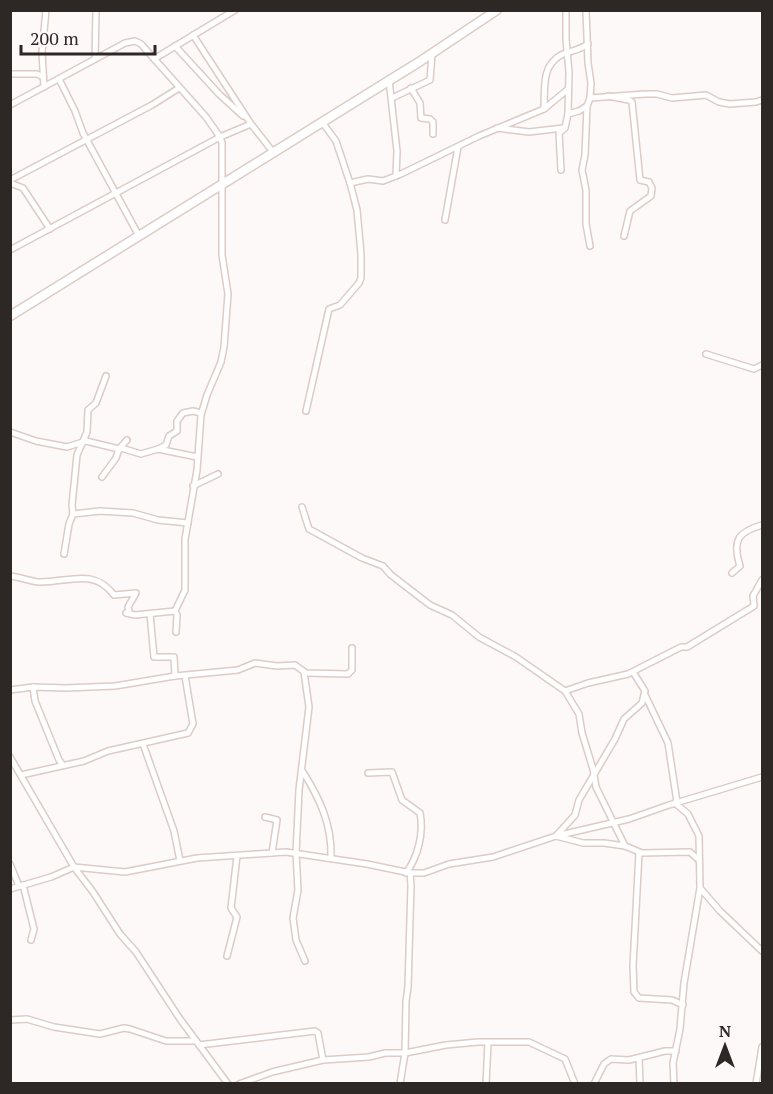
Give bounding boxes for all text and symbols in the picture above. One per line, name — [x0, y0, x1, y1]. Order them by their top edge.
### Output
scale bar — [21, 18, 154, 56]
text: 200 m — [30, 26, 79, 50]
north arrow — [695, 1016, 755, 1076]
text: N — [719, 1020, 731, 1042]

